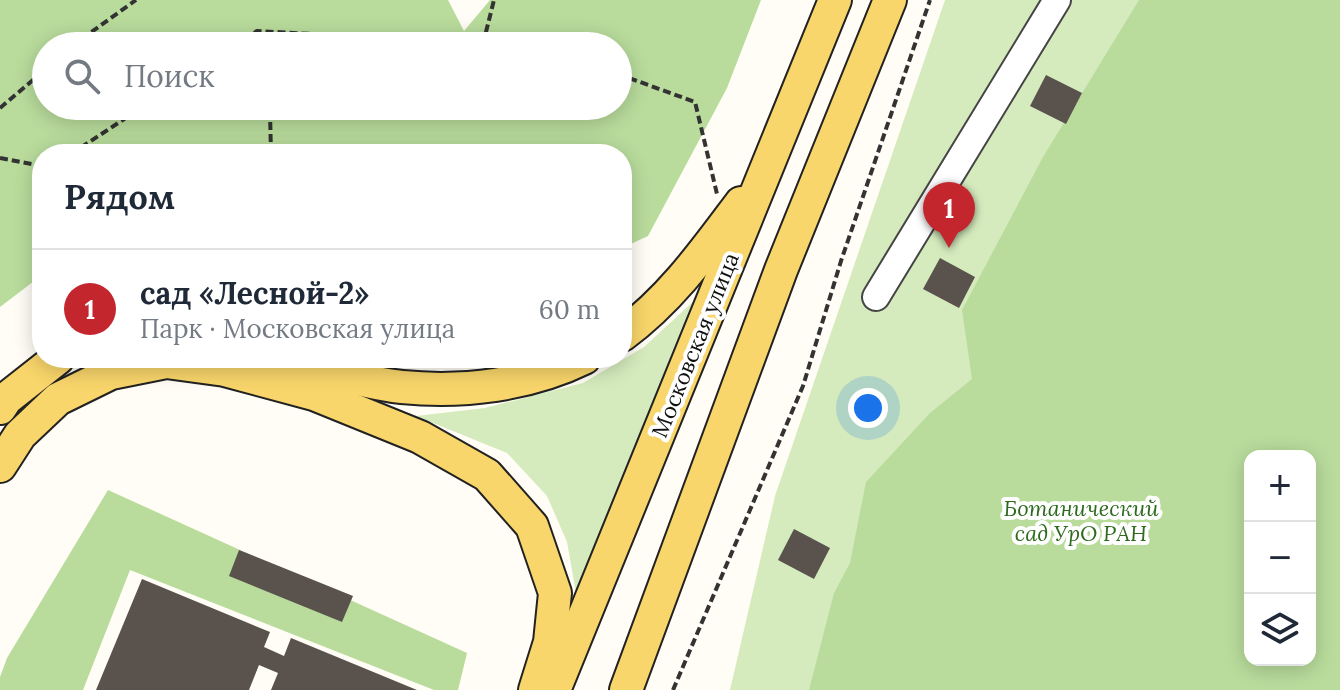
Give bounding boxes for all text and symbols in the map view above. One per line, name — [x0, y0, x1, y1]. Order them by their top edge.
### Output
search box — [32, 32, 632, 120]
icon: search — [60, 54, 104, 98]
text: Поиск — [124, 57, 215, 95]
text: Рядом — [64, 175, 175, 218]
pin: 1 — [923, 182, 975, 248]
street label: Московская улица — [645, 249, 745, 441]
text: сад «Лесной-2» — [140, 274, 369, 312]
text: 1 — [85, 293, 95, 326]
text: 60 m — [539, 293, 600, 326]
text: Парк · Московская улица — [140, 312, 455, 345]
your location — [848, 388, 888, 428]
map controls — [1244, 450, 1316, 666]
button: + — [1244, 450, 1316, 522]
park label: Ботанический сад УрО РАН — [1004, 494, 1158, 547]
button: − — [1244, 522, 1316, 594]
button: layers — [1244, 594, 1316, 666]

